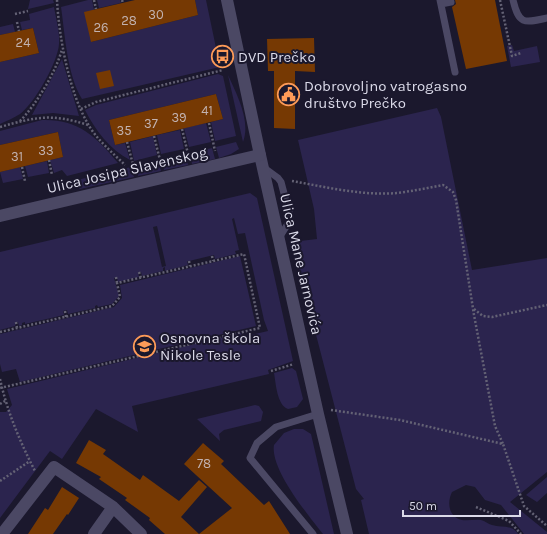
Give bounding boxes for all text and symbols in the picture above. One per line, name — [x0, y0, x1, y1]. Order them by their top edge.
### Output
house number: 30 — [148, 7, 164, 22]
house number: 28 — [121, 13, 137, 28]
house number: 26 — [94, 20, 108, 35]
house number: 24 — [16, 35, 30, 50]
bus stop icon: DVD Prečko — [209, 44, 235, 70]
place label: DVD Prečko — [238, 48, 316, 66]
place label: Dobrovoljno vatrogasno društvo Prečko — [304, 77, 467, 112]
public building icon: Dobrovoljno vatrogasno društvo Prečko — [276, 82, 302, 108]
house number: 41 — [201, 103, 213, 118]
house number: 39 — [171, 110, 187, 125]
house number: 37 — [144, 116, 158, 131]
house number: 35 — [116, 123, 132, 138]
house number: 33 — [38, 143, 54, 158]
street label: Ulica Josipa Slavenskog — [45, 143, 209, 197]
house number: 31 — [11, 149, 23, 164]
street label: Ulica Mane Jarnovića — [276, 192, 326, 336]
place label: Osnovna škola Nikole Tesle — [160, 329, 260, 364]
school or university icon: Osnovna škola Nikole Tesle — [131, 334, 157, 360]
house number: 78 — [197, 456, 211, 471]
scale bar — [403, 492, 520, 518]
text: 50 m — [409, 499, 437, 513]

